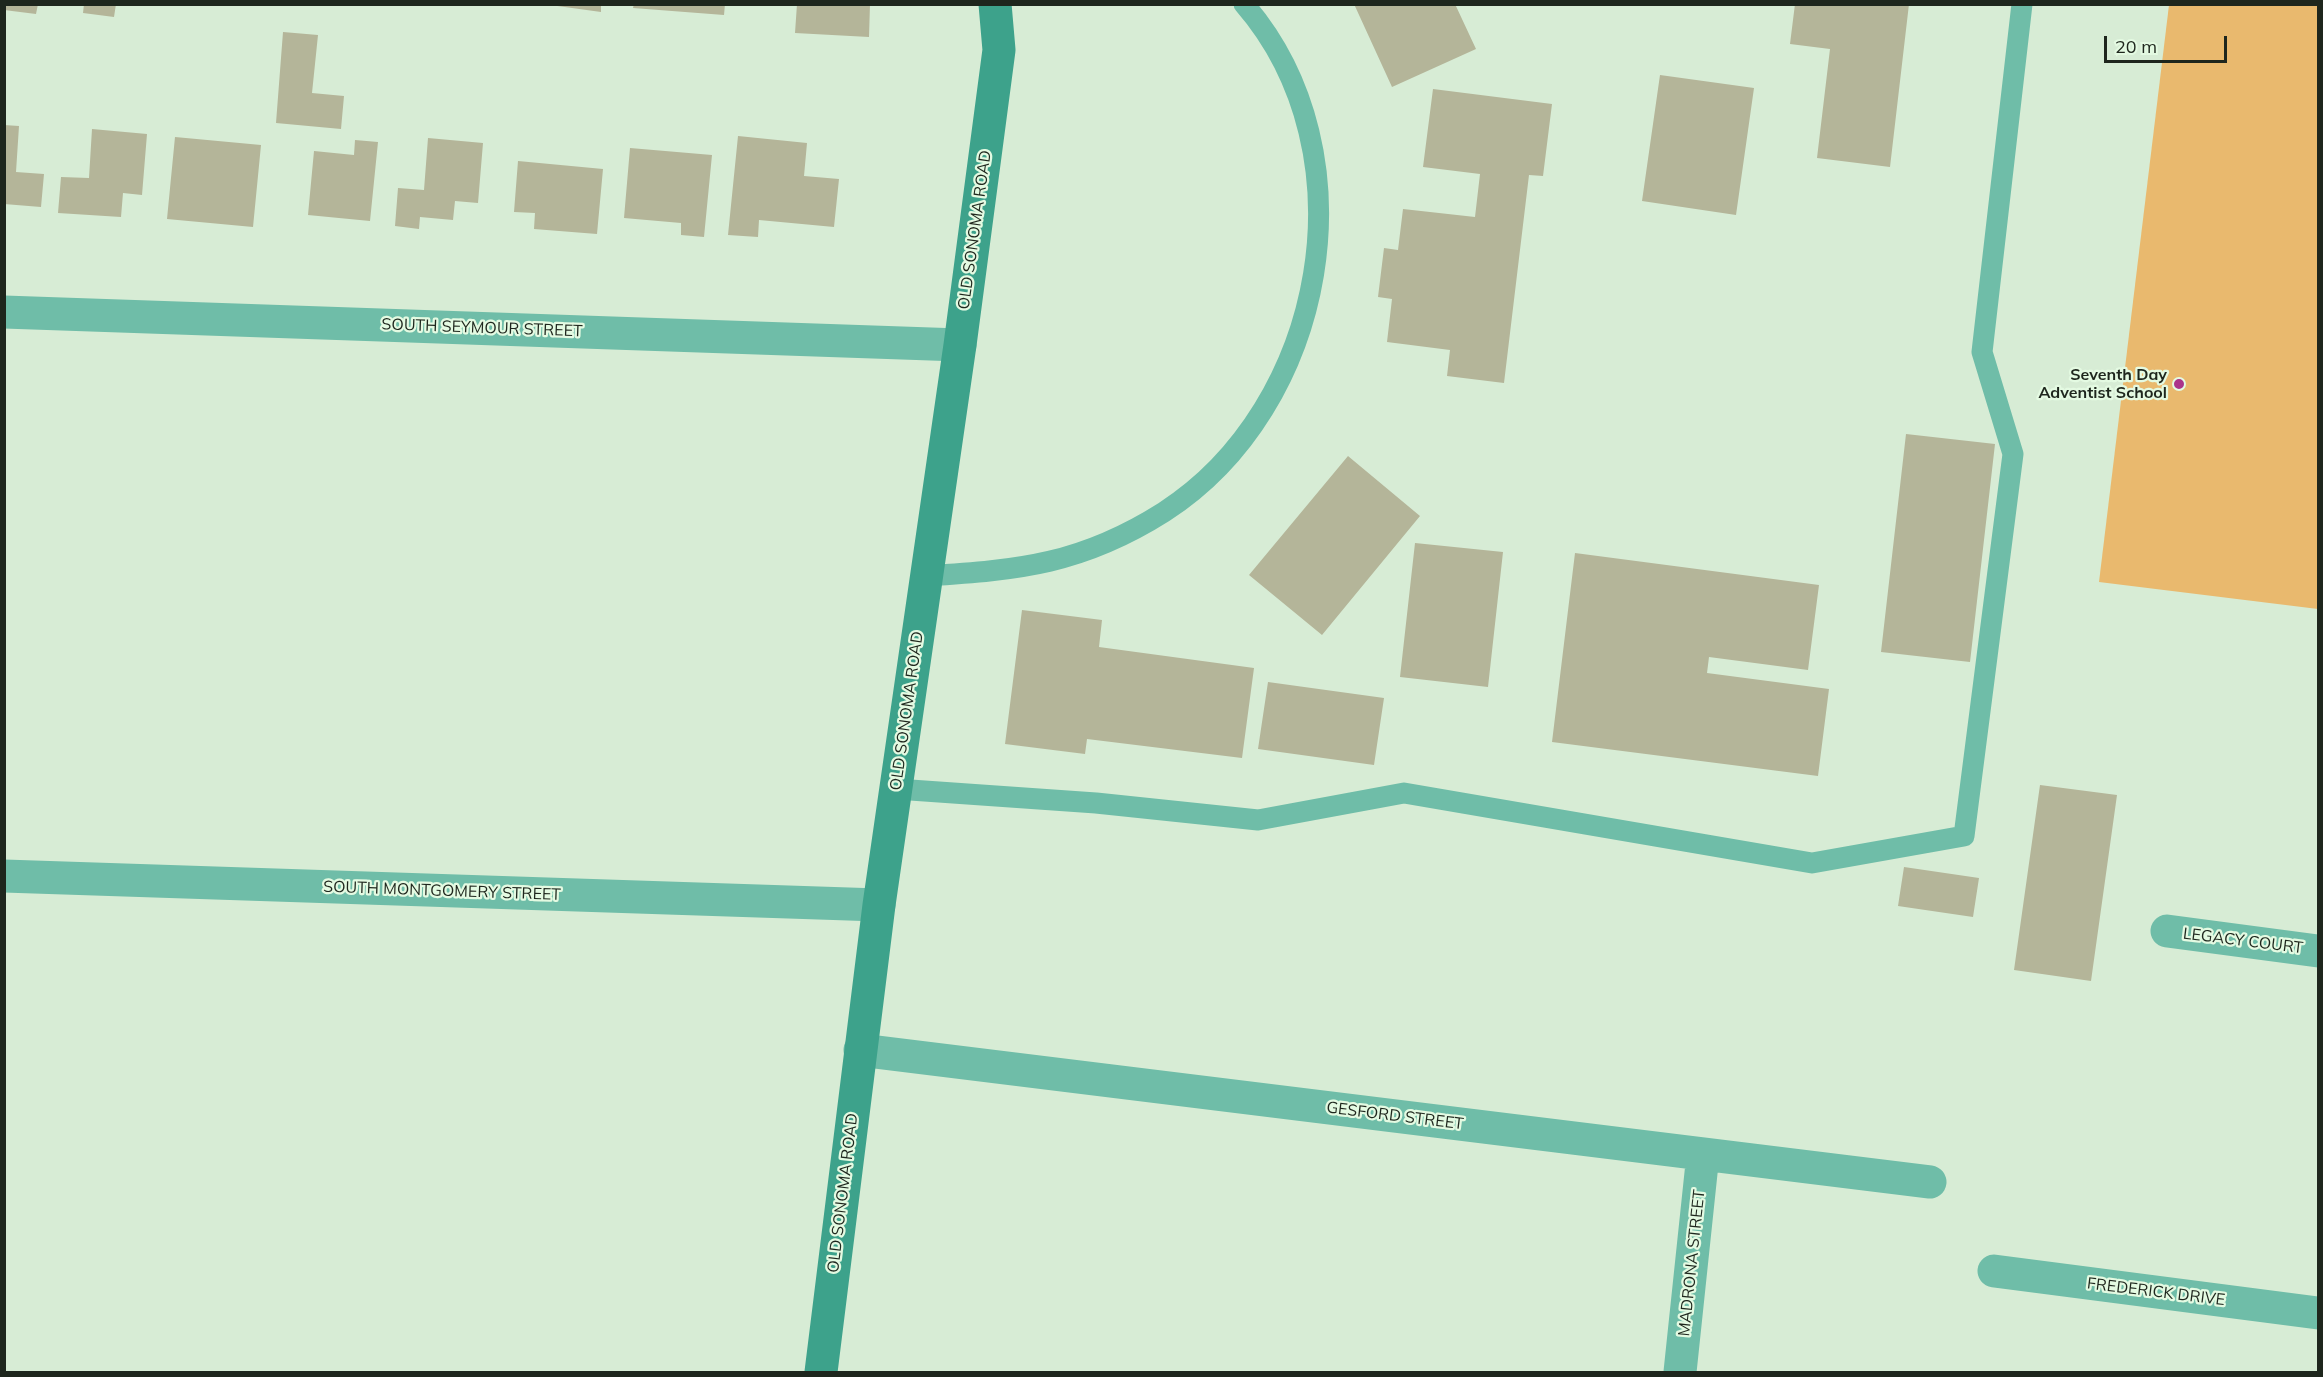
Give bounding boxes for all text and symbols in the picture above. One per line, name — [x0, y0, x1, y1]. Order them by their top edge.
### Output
scale bar — [2107, 24, 2230, 62]
text: 20 m — [2115, 35, 2157, 58]
street label: OLD SONOMA ROAD — [954, 149, 996, 311]
street label: SOUTH SEYMOUR STREET — [381, 315, 583, 341]
place label: Seventh Day Adventist School — [2038, 365, 2167, 403]
marker: Seventh Day Adventist School — [2172, 377, 2186, 391]
street label: OLD SONOMA ROAD — [886, 630, 928, 792]
street label: SOUTH MONTGOMERY STREET — [323, 877, 561, 905]
street label: LEGACY COURT — [2182, 924, 2304, 958]
street label: GESFORD STREET — [1325, 1098, 1465, 1134]
street label: OLD SONOMA ROAD — [824, 1112, 862, 1274]
street label: MADRONA STREET — [1675, 1189, 1709, 1337]
street label: FREDERICK DRIVE — [2086, 1274, 2226, 1310]

